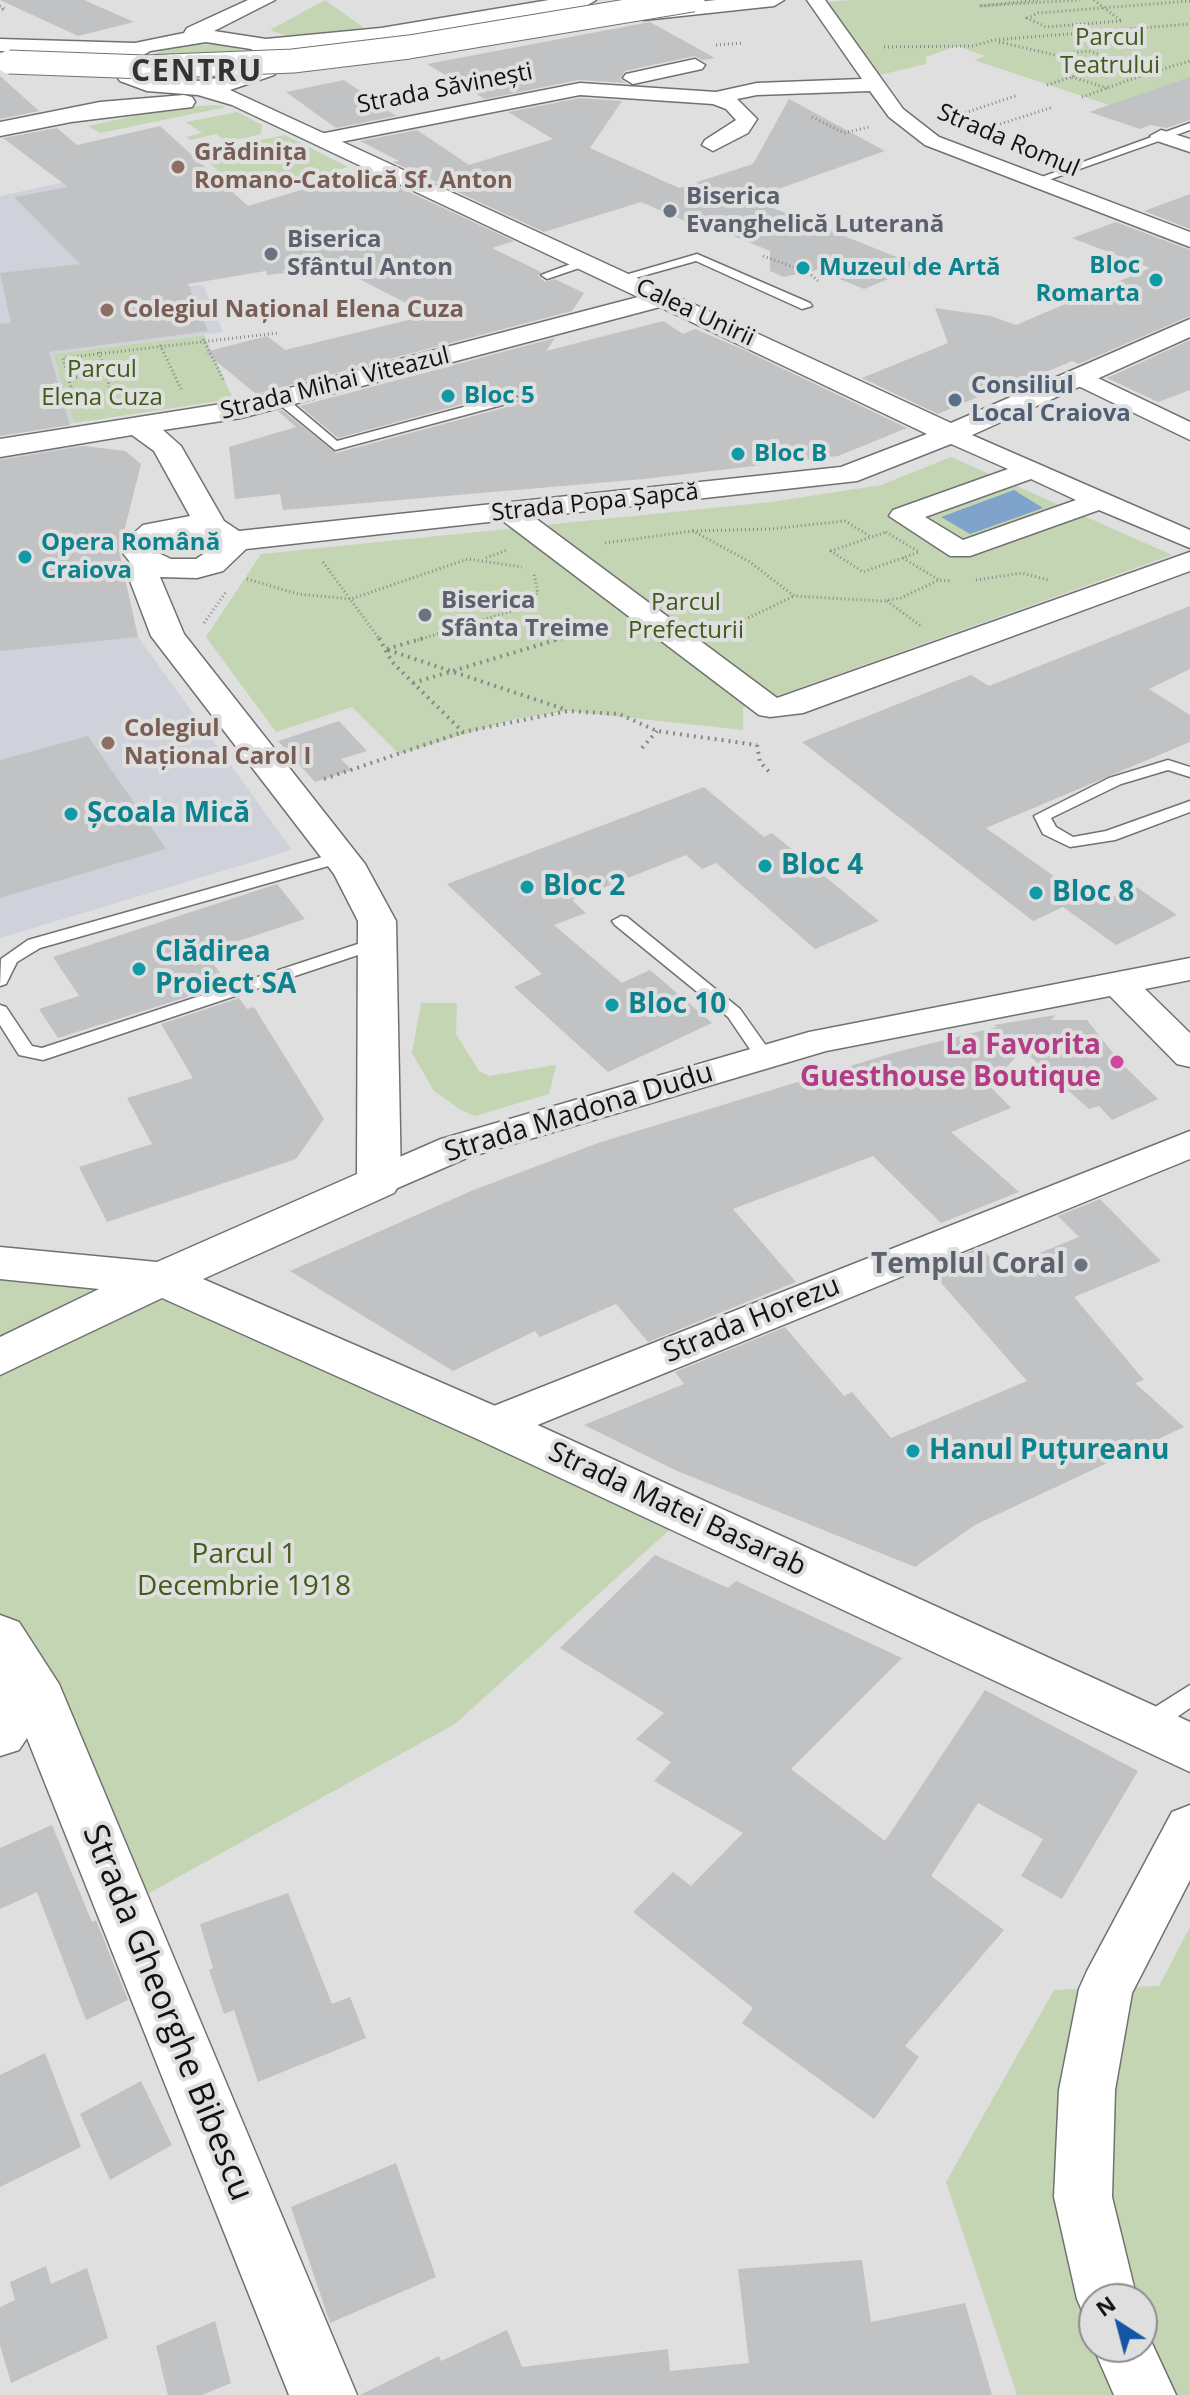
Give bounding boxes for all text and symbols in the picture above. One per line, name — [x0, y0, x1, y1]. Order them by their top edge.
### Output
park label: Parcul Teatrului — [1060, 24, 1160, 80]
district label: CENTRU — [131, 54, 263, 90]
street label: Strada Săvinești — [355, 58, 535, 120]
street label: Strada Romul — [933, 98, 1083, 184]
place label: Grădinița Romano-Catolică Sf. Anton — [194, 139, 513, 195]
marker: Grădinița Romano-Catolică Sf. Anton — [169, 158, 187, 176]
place label: Biserica Evanghelică Luterană — [686, 183, 944, 239]
marker: Biserica Evanghelică Luterană — [661, 202, 679, 220]
place label: Biserica Sfântul Anton — [287, 226, 453, 282]
marker: Biserica Sfântul Anton — [262, 245, 280, 263]
place label: Bloc Romarta — [1035, 252, 1140, 308]
place label: Muzeul de Artă — [819, 254, 1001, 282]
marker: Muzeul de Artă — [794, 259, 812, 277]
marker: Bloc Romarta — [1147, 271, 1165, 289]
street label: Calea Unirii — [631, 273, 759, 353]
place label: Colegiul Național Elena Cuza — [123, 296, 464, 324]
marker: Colegiul Național Elena Cuza — [98, 301, 116, 319]
street label: Strada Mihai Viteazul — [218, 342, 452, 426]
park label: Parcul Elena Cuza — [41, 356, 163, 412]
place label: Consiliul Local Craiova — [971, 372, 1131, 428]
place label: Bloc 5 — [464, 382, 535, 410]
marker: Bloc 5 — [439, 387, 457, 405]
marker: Consiliul Local Craiova — [946, 391, 964, 409]
place label: Bloc B — [754, 440, 827, 468]
marker: Bloc B — [729, 445, 747, 463]
street label: Strada Popa Șapcă — [490, 478, 700, 528]
place label: Opera Română Craiova — [41, 529, 220, 585]
marker: Opera Română Craiova — [16, 548, 34, 566]
place label: Biserica Sfânta Treime — [441, 587, 609, 643]
park label: Parcul Prefecturii — [628, 589, 744, 645]
marker: Biserica Sfânta Treime — [416, 606, 434, 624]
place label: Colegiul Național Carol I — [124, 715, 311, 771]
marker: Colegiul Național Carol I — [99, 734, 117, 752]
place label: Școala Mică — [87, 797, 250, 831]
marker: Școala Mică — [62, 805, 80, 823]
place label: Bloc 4 — [781, 849, 863, 883]
marker: Bloc 4 — [756, 857, 774, 875]
place label: Bloc 2 — [543, 870, 625, 904]
place label: Bloc 8 — [1052, 876, 1134, 910]
marker: Bloc 2 — [518, 878, 536, 896]
marker: Bloc 8 — [1027, 884, 1045, 902]
place label: Clădirea Proiect SA — [155, 936, 296, 1002]
marker: Clădirea Proiect SA — [130, 960, 148, 978]
place label: Bloc 10 — [628, 988, 726, 1022]
marker: Bloc 10 — [603, 996, 621, 1014]
place label: La Favorita Guesthouse Boutique — [800, 1029, 1101, 1095]
marker: La Favorita Guesthouse Boutique — [1108, 1053, 1126, 1071]
street label: Strada Madona Dudu — [441, 1056, 717, 1170]
place label: Templul Coral — [871, 1248, 1065, 1282]
marker: Templul Coral — [1072, 1256, 1090, 1274]
street label: Strada Horezu — [659, 1269, 845, 1371]
place label: Hanul Puțureanu — [929, 1434, 1169, 1468]
street label: Strada Matei Basarab — [543, 1436, 811, 1584]
marker: Hanul Puțureanu — [904, 1442, 922, 1460]
park label: Parcul 1 Decembrie 1918 — [137, 1538, 351, 1604]
street label: Strada Gheorghe Bibescu — [73, 1819, 261, 2207]
north arrow — [1078, 2283, 1158, 2363]
text: N — [1089, 2288, 1121, 2323]

